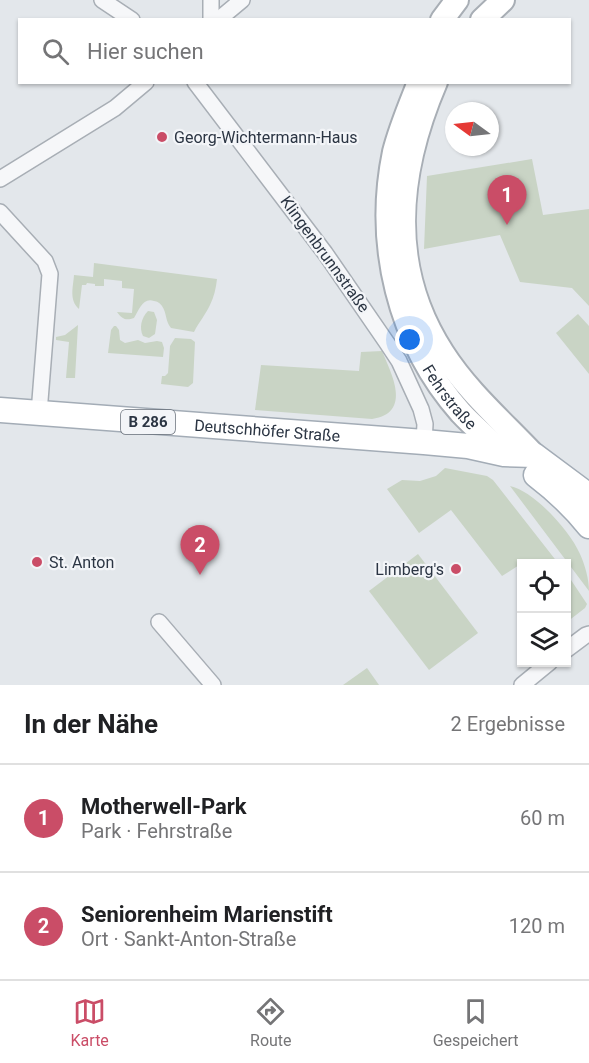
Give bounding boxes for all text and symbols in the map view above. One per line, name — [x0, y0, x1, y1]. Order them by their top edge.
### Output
search box — [18, 18, 571, 84]
icon: search — [39, 35, 72, 68]
text: Hier suchen — [87, 39, 204, 64]
north arrow — [445, 102, 499, 156]
place label: Georg-Wichtermann-Haus — [174, 128, 358, 147]
marker: Georg-Wichtermann-Haus — [155, 130, 169, 144]
pin: 1 — [488, 176, 526, 225]
street label: Klingenbrunnstraße — [276, 192, 374, 316]
your location — [395, 325, 424, 354]
street label: Fehrstraße — [419, 361, 481, 433]
road number: B 286 — [121, 410, 175, 434]
street label: Deutschhöfer Straße — [194, 415, 341, 445]
pin: 2 — [180, 526, 220, 575]
place label: St. Anton — [49, 553, 114, 572]
marker: St. Anton — [30, 555, 44, 569]
map controls — [517, 559, 571, 667]
button: locate — [517, 559, 571, 613]
place label: Limberg's — [375, 560, 444, 579]
marker: Limberg's — [449, 562, 463, 576]
button: layers — [517, 613, 571, 667]
text: In der Nähe — [24, 709, 158, 739]
text: 2 Ergebnisse — [451, 712, 565, 736]
text: Motherwell-Park — [81, 794, 247, 819]
text: 1 — [38, 806, 49, 830]
text: 60 m — [520, 806, 565, 830]
text: Park · Fehrstraße — [81, 819, 232, 843]
text: Seniorenheim Marienstift — [81, 902, 333, 927]
text: 2 — [38, 914, 49, 938]
text: 120 m — [509, 914, 565, 938]
text: Ort · Sankt-Anton-Straße — [81, 927, 296, 951]
tab: Karte — [71, 995, 109, 1050]
tab: Route — [250, 995, 292, 1050]
tab: Gespeichert — [433, 995, 518, 1050]

